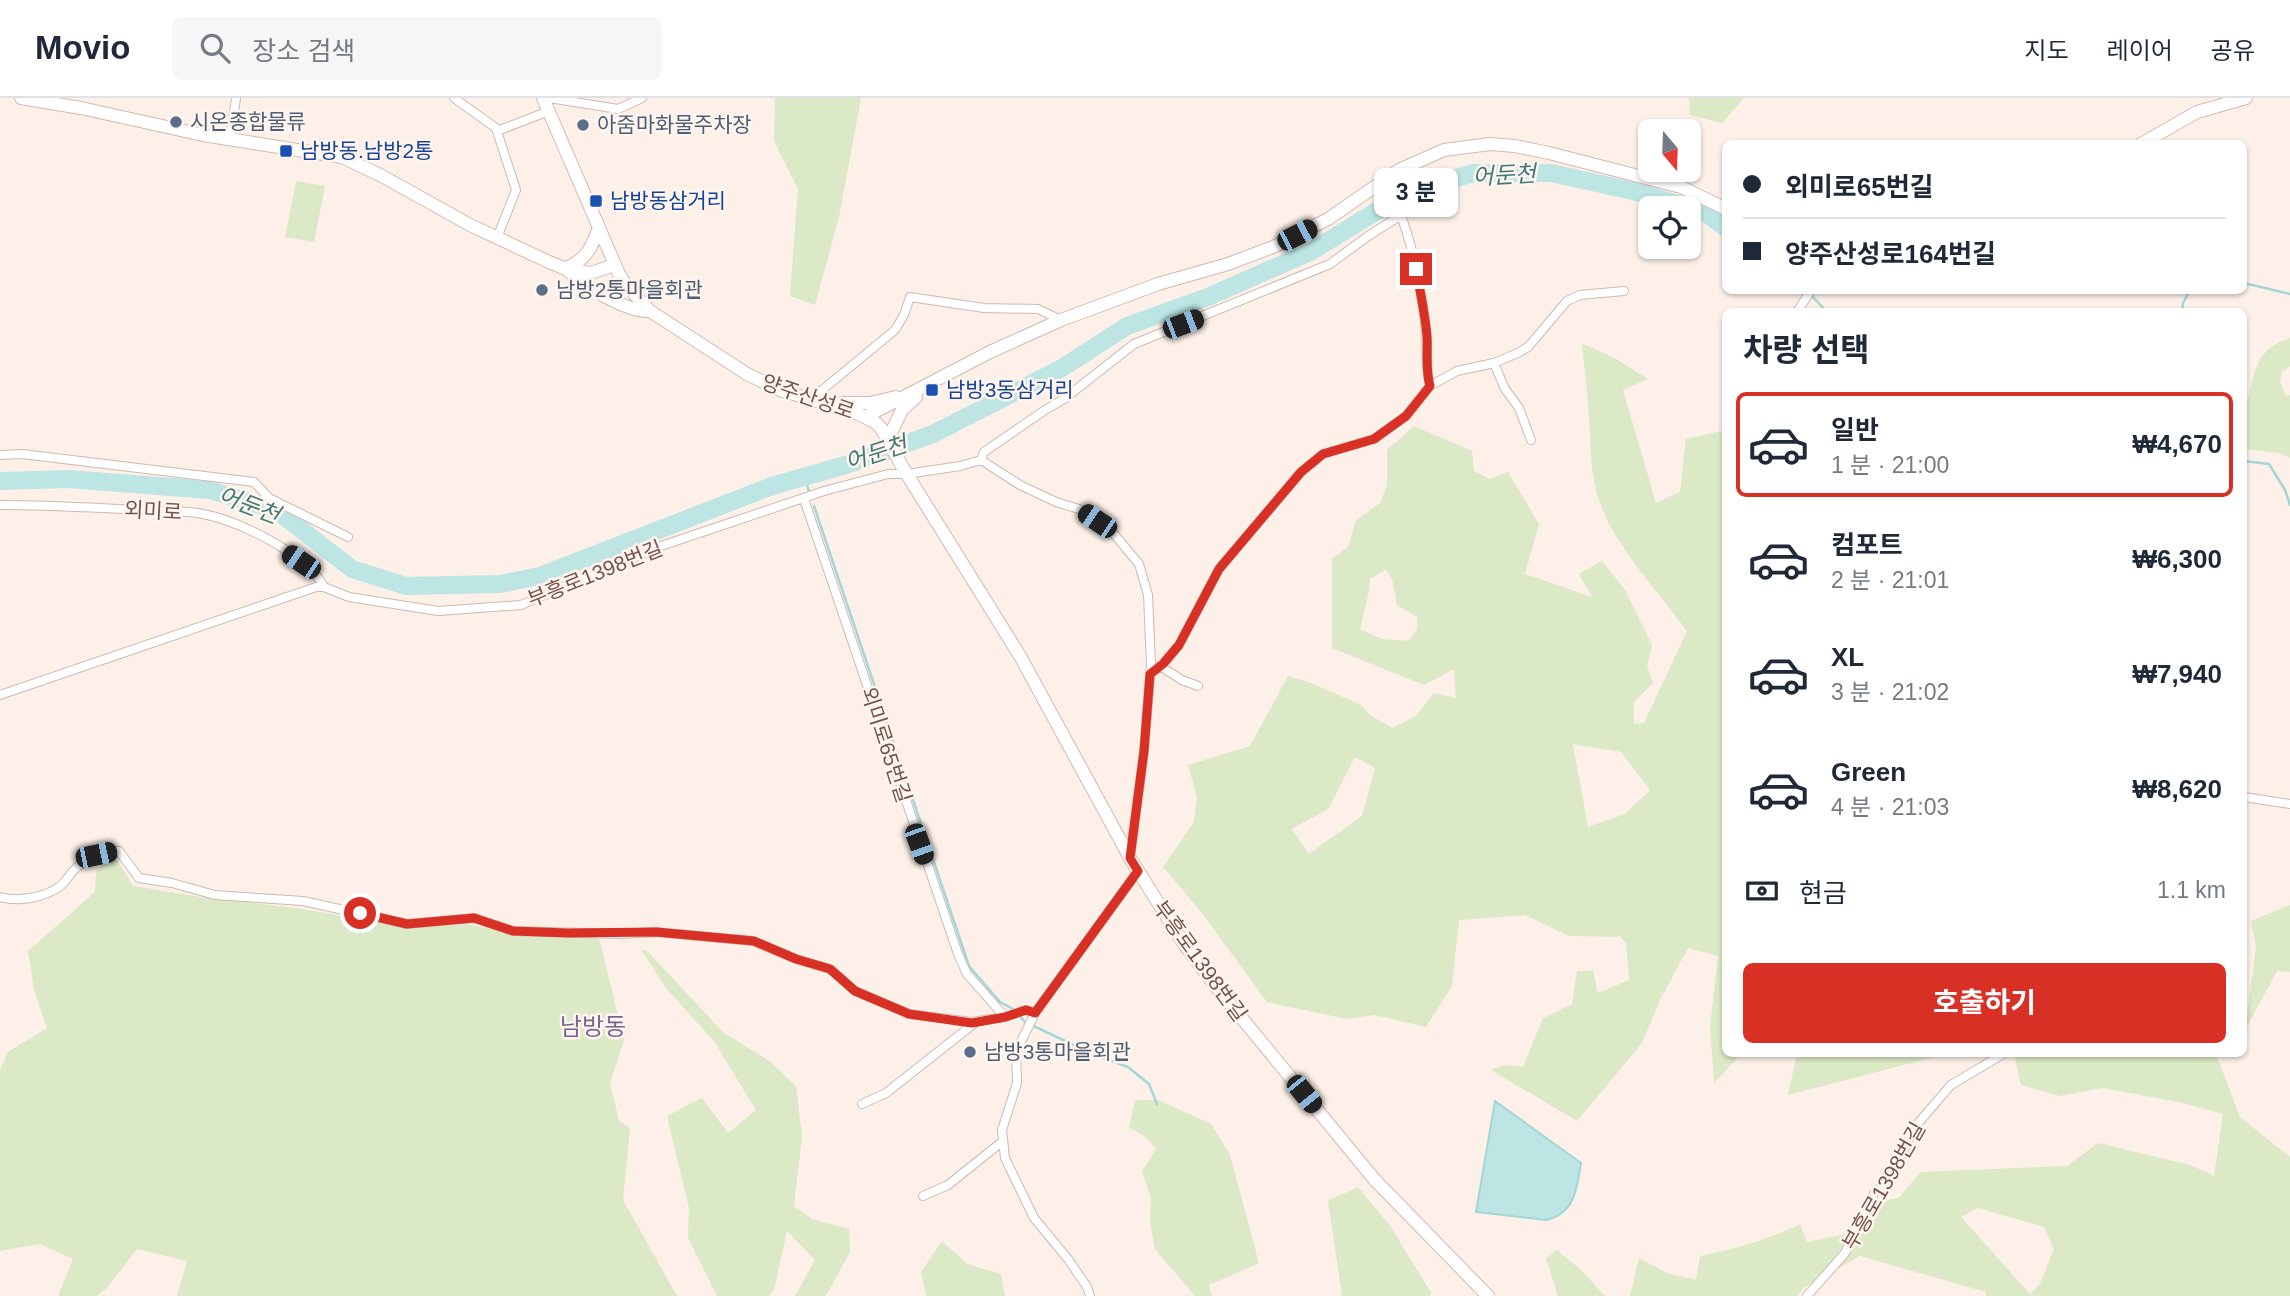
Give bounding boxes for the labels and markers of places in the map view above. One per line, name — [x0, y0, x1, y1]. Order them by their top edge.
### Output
place label: 시온종합물류 — [190, 110, 306, 133]
place label: 아줌마화물주차장 — [597, 113, 752, 136]
marker: 시온종합물류 — [168, 114, 184, 130]
marker: 아줌마화물주차장 — [575, 117, 591, 133]
place label: 남방동.남방2통 — [300, 139, 433, 162]
marker: 남방동.남방2통 — [278, 143, 294, 159]
place label: 남방동삼거리 — [610, 189, 726, 212]
marker: 남방동삼거리 — [588, 193, 604, 209]
place label: 남방2통마을회관 — [556, 278, 703, 301]
marker: 남방2통마을회관 — [534, 282, 550, 298]
place label: 남방3동삼거리 — [946, 378, 1074, 401]
marker: 남방3동삼거리 — [924, 382, 940, 398]
place label: 남방3통마을회관 — [984, 1040, 1131, 1063]
marker: 남방3통마을회관 — [962, 1044, 978, 1060]

